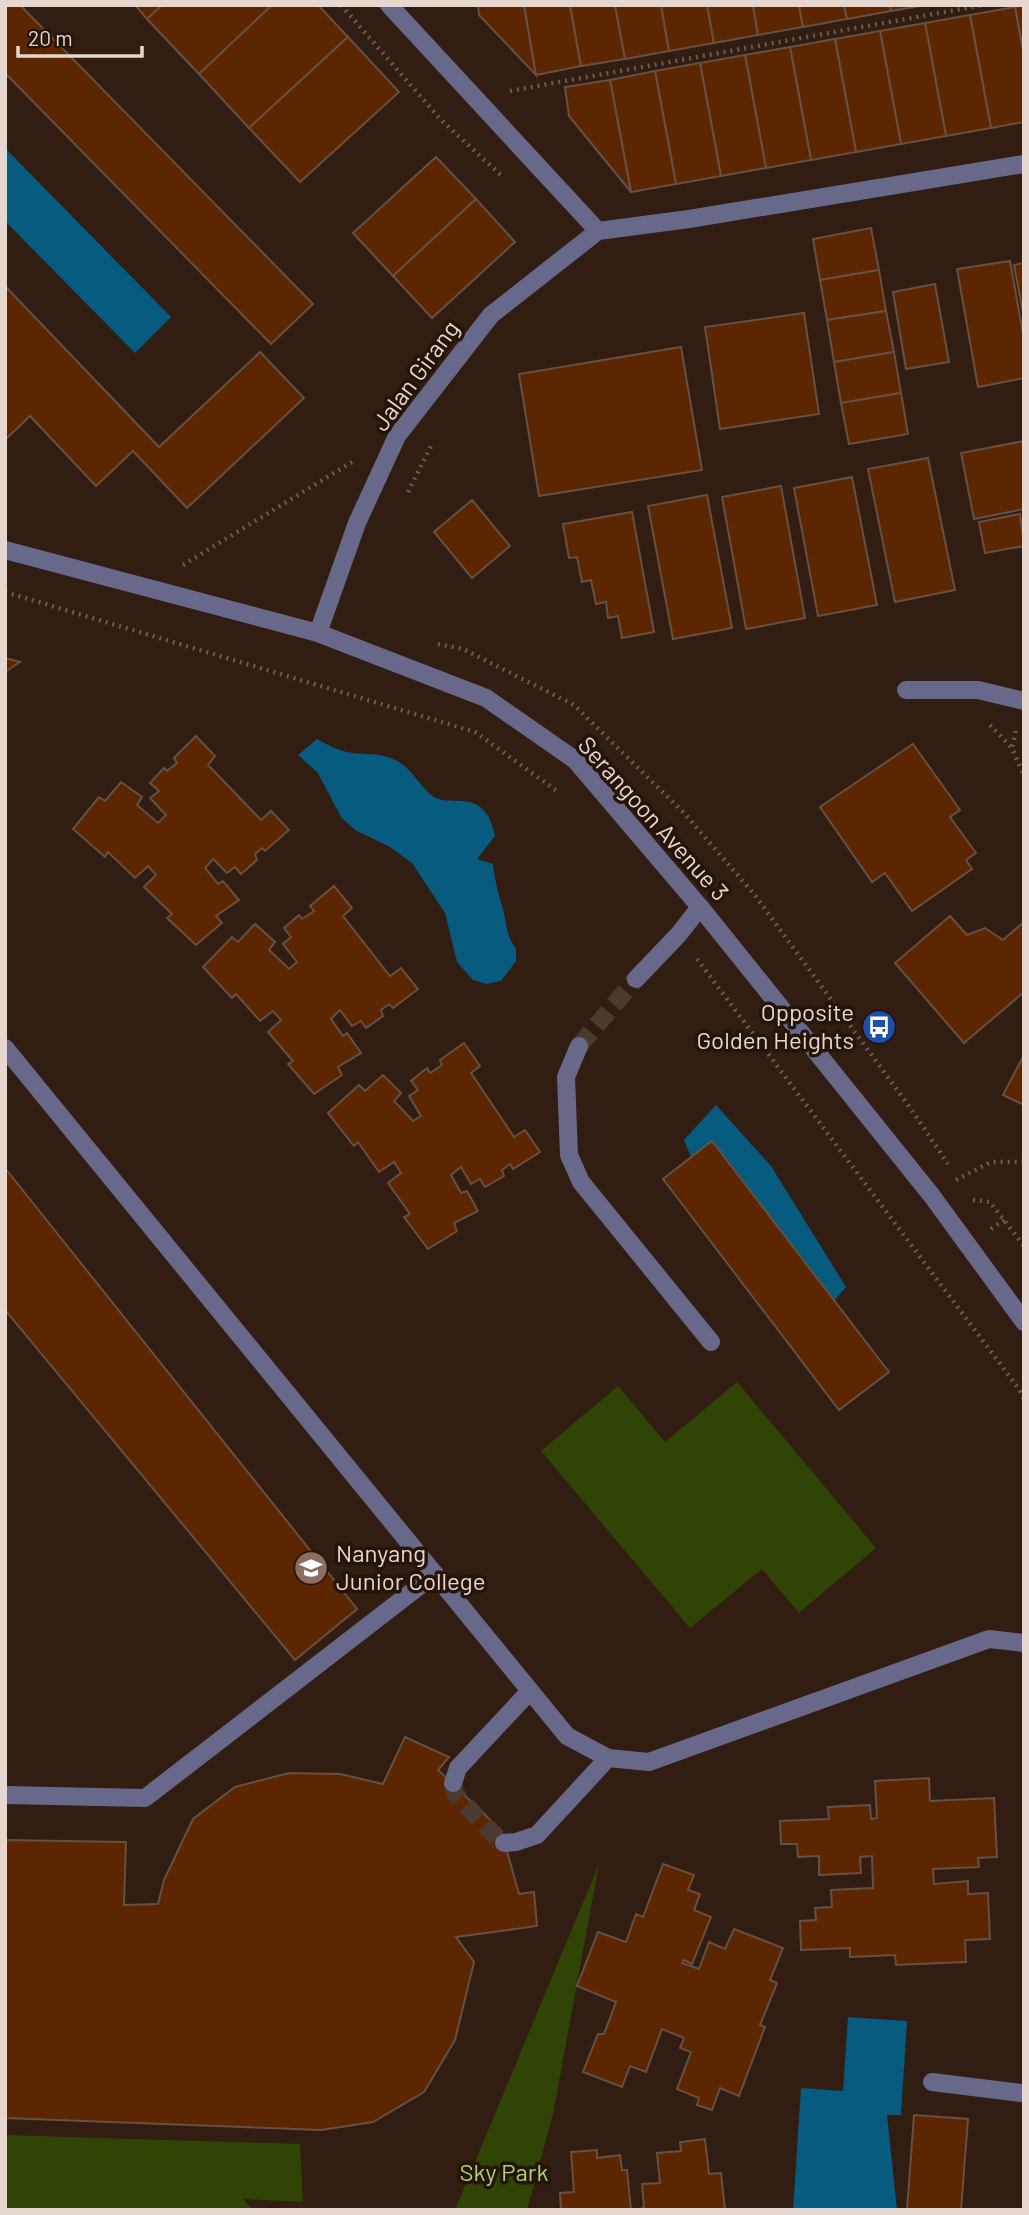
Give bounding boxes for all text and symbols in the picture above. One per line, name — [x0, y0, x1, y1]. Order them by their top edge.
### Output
scale bar — [18, 14, 142, 58]
text: 20 m — [28, 25, 73, 50]
street label: Jalan Girang — [365, 314, 464, 436]
street label: Serangoon Avenue 3 — [573, 730, 735, 906]
place label: Opposite Golden Heights — [696, 997, 854, 1054]
bus stop icon: Opposite Golden Heights — [860, 1008, 898, 1046]
place label: Nanyang Junior College — [336, 1538, 485, 1595]
school or university icon: Nanyang Junior College — [292, 1549, 330, 1587]
park label: Sky Park — [459, 2157, 549, 2186]

